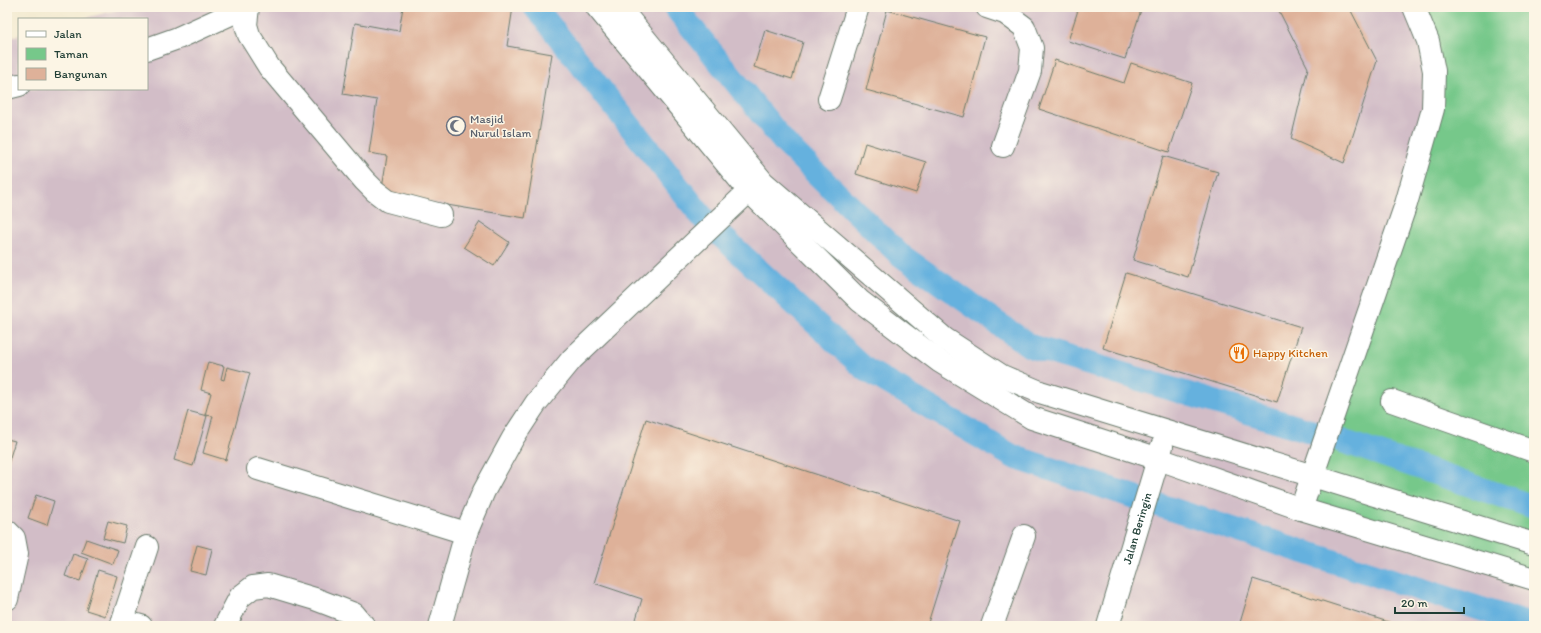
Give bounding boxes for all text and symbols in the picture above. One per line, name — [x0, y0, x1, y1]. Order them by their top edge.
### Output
legend — [18, 18, 148, 90]
text: Jalan — [54, 27, 82, 41]
text: Taman — [54, 47, 89, 61]
text: Bangunan — [54, 67, 107, 81]
place label: Masjid Nurul Islam — [470, 112, 532, 140]
mosque icon: Masjid Nurul Islam — [445, 115, 467, 137]
restaurant icon: Happy Kitchen — [1228, 342, 1250, 364]
place label: Happy Kitchen — [1253, 346, 1328, 360]
street label: Jalan Beringin — [1120, 491, 1155, 566]
scale bar — [1395, 589, 1464, 615]
text: 20 m — [1401, 596, 1428, 610]

